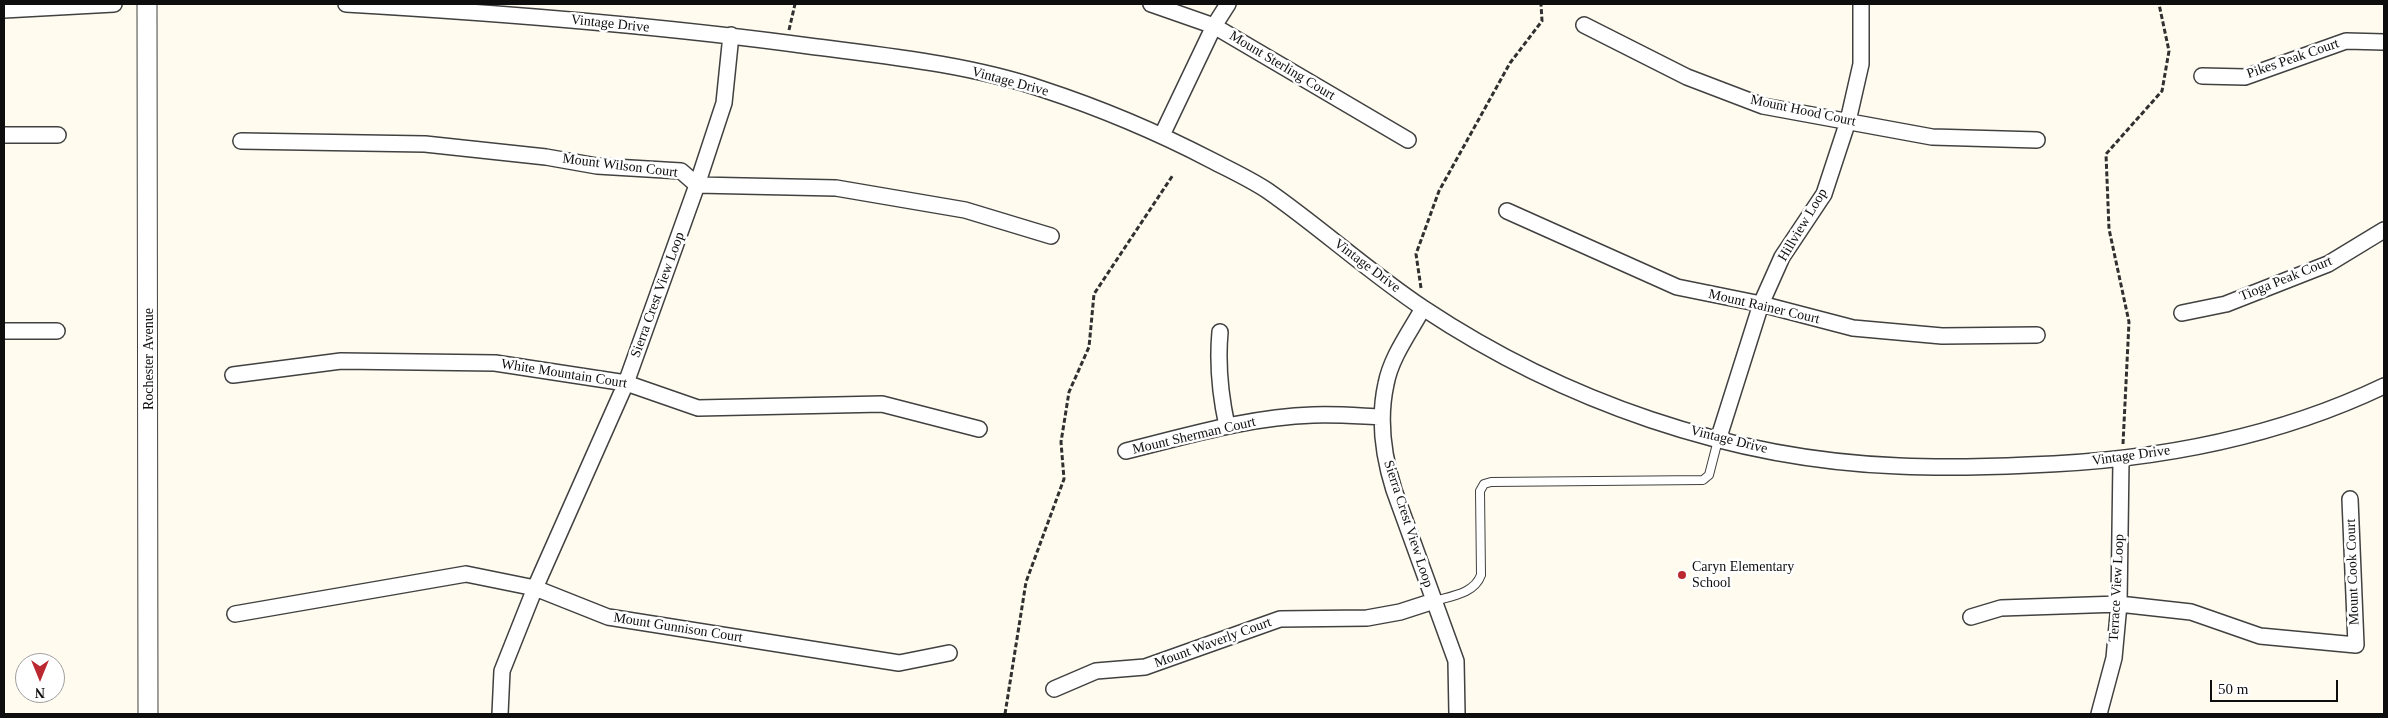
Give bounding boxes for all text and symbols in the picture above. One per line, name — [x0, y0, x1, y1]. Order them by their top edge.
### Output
street label: Vintage Drive — [570, 12, 650, 36]
street label: Mount Sterling Court — [1226, 28, 1338, 104]
street label: Pikes Peak Court — [2245, 35, 2341, 83]
street label: Vintage Drive — [970, 64, 1050, 100]
street label: Mount Hood Court — [1749, 92, 1857, 130]
street label: Mount Wilson Court — [561, 151, 679, 181]
street label: Hillview Loop — [1775, 186, 1831, 264]
street label: Sierra Crest View Loop — [627, 230, 689, 360]
street label: Vintage Drive — [1330, 236, 1404, 296]
street label: Tioga Peak Court — [2237, 253, 2335, 305]
street label: Mount Rainer Court — [1707, 286, 1821, 328]
street label: Rochester Avenue — [141, 308, 157, 410]
street label: White Mountain Court — [500, 356, 628, 392]
street label: Mount Sherman Court — [1131, 414, 1257, 458]
street label: Vintage Drive — [1689, 422, 1769, 458]
street label: Vintage Drive — [2091, 442, 2171, 470]
street label: Sierra Crest View Loop — [1380, 458, 1436, 590]
street label: Mount Cook Court — [2343, 518, 2363, 626]
street label: Terrace View Loop — [2106, 534, 2128, 642]
place label: Caryn Elementary School — [1692, 559, 1794, 592]
marker: Caryn Elementary School — [1676, 569, 1688, 581]
street label: Mount Gunnison Court — [612, 609, 744, 647]
street label: Mount Waverly Court — [1152, 614, 1274, 672]
north arrow — [15, 653, 65, 703]
scale bar — [2213, 670, 2340, 702]
text: 50 m — [2218, 681, 2248, 697]
text: N — [35, 685, 45, 700]

